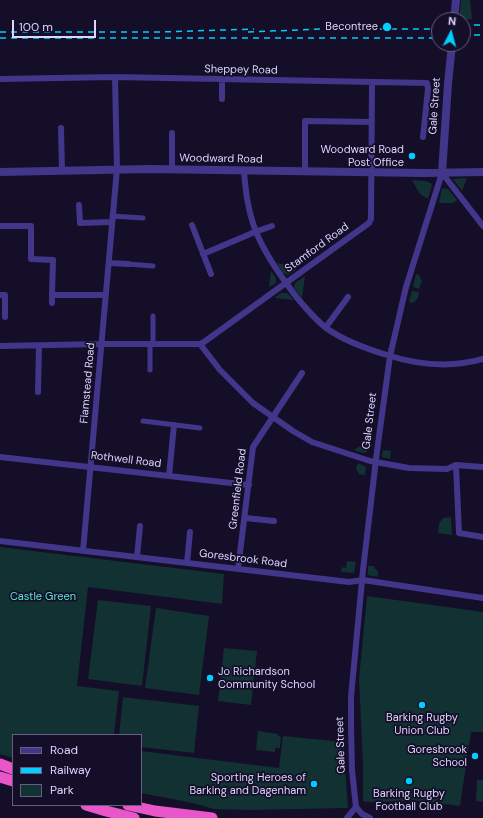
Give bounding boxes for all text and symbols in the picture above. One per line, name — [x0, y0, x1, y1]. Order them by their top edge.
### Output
scale bar — [14, 12, 98, 38]
north arrow — [431, 12, 471, 52]
text: N — [447, 14, 457, 28]
text: 100 m — [19, 19, 53, 35]
place label: Becontree — [325, 20, 378, 34]
marker: Becontree — [381, 21, 393, 33]
street label: Sheppey Road — [204, 63, 278, 77]
street label: Gale Street — [426, 77, 444, 135]
place label: Woodward Road Post Office — [320, 143, 404, 169]
marker: Woodward Road Post Office — [407, 151, 417, 161]
street label: Woodward Road — [179, 152, 263, 166]
street label: Stamford Road — [282, 220, 352, 276]
street label: Flamstead Road — [78, 342, 98, 424]
street label: Gale Street — [360, 392, 380, 450]
street label: Greenfield Road — [226, 448, 250, 530]
street label: Rothwell Road — [90, 449, 162, 471]
street label: Goresbrook Road — [198, 547, 288, 571]
park label: Castle Green — [10, 590, 76, 604]
place label: Jo Richardson Community School — [218, 665, 315, 691]
marker: Jo Richardson Community School — [205, 673, 215, 683]
marker: Barking Rugby Union Club — [417, 700, 427, 710]
place label: Barking Rugby Union Club — [386, 711, 458, 737]
street label: Gale Street — [333, 716, 349, 774]
legend — [12, 734, 142, 806]
text: Road — [50, 742, 78, 758]
place label: Goresbrook School — [407, 743, 467, 769]
marker: Goresbrook School — [470, 751, 480, 761]
text: Railway — [50, 762, 91, 778]
place label: Sporting Heroes of Barking and Dagenham — [189, 771, 306, 797]
marker: Barking Rugby Football Club — [404, 776, 414, 786]
marker: Sporting Heroes of Barking and Dagenham — [309, 779, 319, 789]
text: Park — [50, 782, 74, 798]
place label: Barking Rugby Football Club — [373, 787, 445, 813]

